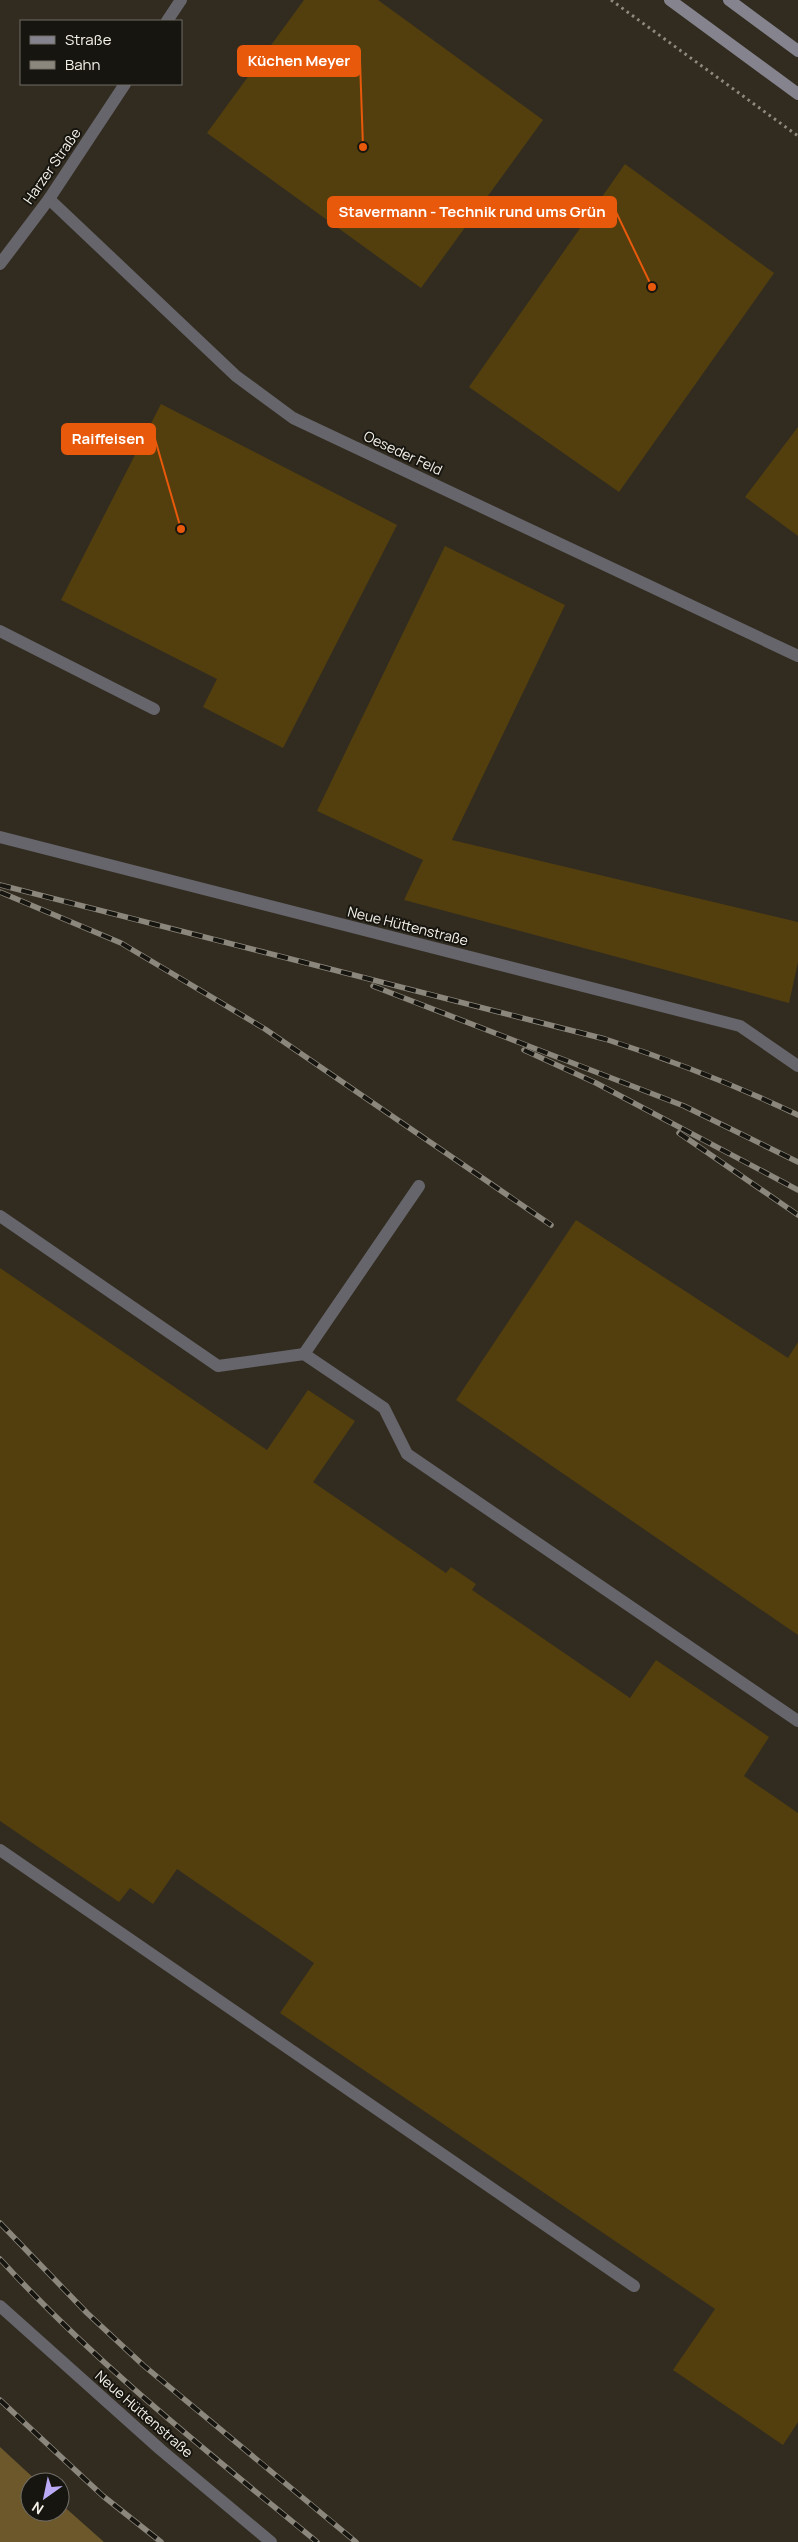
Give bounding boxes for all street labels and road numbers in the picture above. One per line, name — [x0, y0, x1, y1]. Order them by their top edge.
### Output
street label: Harzer Straße — [18, 124, 85, 207]
street label: Oeseder Feld — [361, 426, 446, 479]
street label: Neue Hüttenstraße — [346, 901, 470, 950]
street label: Neue Hüttenstraße — [91, 2366, 197, 2461]

